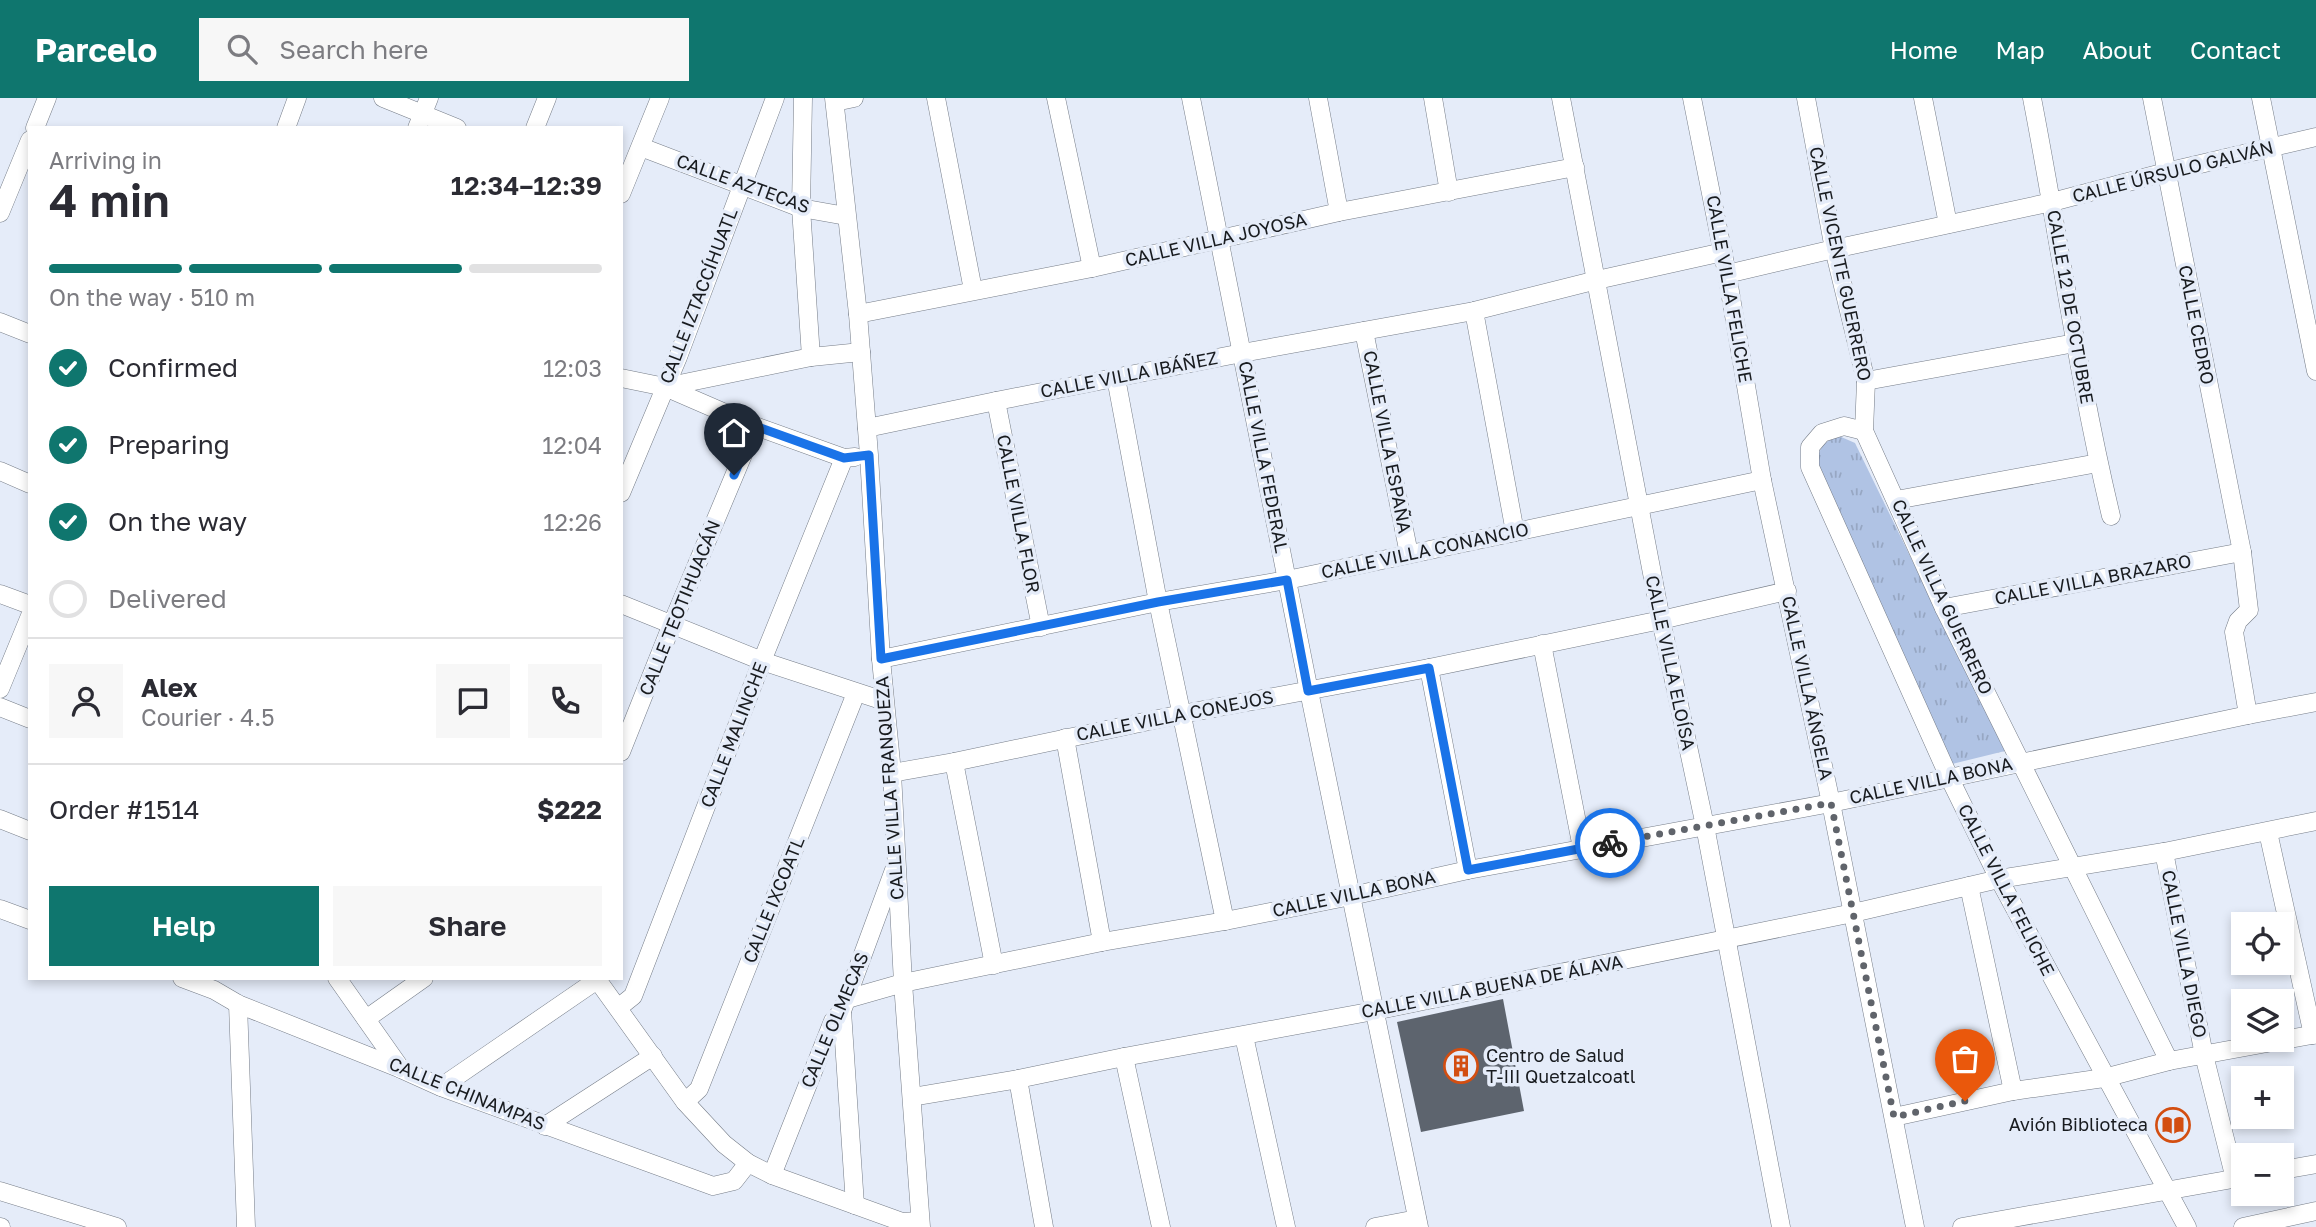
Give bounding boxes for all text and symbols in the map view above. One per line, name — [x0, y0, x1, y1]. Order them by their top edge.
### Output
search box — [199, 18, 689, 81]
text: Parcelo — [35, 30, 157, 69]
icon: search — [223, 30, 261, 68]
text: Search here — [279, 34, 428, 65]
text: Home — [1890, 35, 1958, 64]
text: Map — [1996, 35, 2045, 64]
text: About — [2083, 35, 2152, 64]
text: Contact — [2190, 35, 2281, 64]
street label: CALLE ÚRSULO GALVÁN — [2070, 135, 2276, 207]
street label: CALLE VICENTE GUERRERO — [1805, 145, 1877, 383]
text: Arriving in — [49, 146, 162, 174]
street label: CALLE AZTECAS — [674, 149, 813, 217]
text: 12:34–12:39 — [451, 170, 602, 201]
text: 4 min — [49, 172, 170, 227]
street label: CALLE VILLA FELICHE — [1703, 193, 1757, 384]
street label: CALLE IZTACCÍHUATL — [654, 205, 742, 387]
street label: CALLE VILLA JOYOSA — [1123, 207, 1309, 271]
street label: CALLE 12 DE OCTUBRE — [2043, 208, 2099, 405]
street label: CALLE CEDRO — [2175, 263, 2219, 386]
text: On the way · 510 m — [49, 283, 255, 311]
street label: CALLE VILLA IBÁÑEZ — [1038, 346, 1219, 402]
street label: CALLE VILLA ESPAÑA — [1359, 348, 1417, 535]
icon: check — [49, 349, 87, 387]
text: Confirmed — [108, 352, 238, 383]
text: 12:03 — [543, 354, 602, 382]
street label: CALLE VILLA FEDERAL — [1235, 359, 1293, 555]
pin — [704, 403, 764, 475]
icon: home — [715, 414, 753, 452]
icon: check — [49, 426, 87, 464]
text: Preparing — [108, 429, 230, 460]
text: 12:04 — [542, 431, 602, 459]
street label: CALLE VILLA FLOR — [993, 433, 1045, 595]
street label: CALLE VILLA GUERRERO — [1888, 495, 1998, 698]
icon: check — [49, 503, 87, 541]
text: On the way — [108, 506, 247, 537]
text: 12:26 — [543, 508, 602, 536]
street label: CALLE TEOTIHUACÁN — [634, 517, 724, 699]
street label: CALLE VILLA CONANCIO — [1319, 517, 1531, 583]
street label: CALLE VILLA BRAZARO — [1993, 549, 2193, 609]
street label: CALLE VILLA ELOÍSA — [1642, 573, 1700, 752]
text: Delivered — [108, 583, 227, 614]
street label: CALLE VILLA ÁNGELA — [1778, 594, 1838, 782]
street label: CALLE MALINCHE — [695, 659, 771, 810]
button: person — [49, 664, 123, 738]
button: chat — [436, 664, 510, 738]
button: phone — [528, 664, 602, 738]
text: Alex — [141, 672, 198, 703]
street label: CALLE VILLA FRANQUEZA — [870, 675, 908, 901]
street label: CALLE VILLA CONEJOS — [1074, 685, 1275, 745]
text: Courier · 4.5 — [141, 703, 274, 731]
street label: CALLE VILLA BONA — [1847, 752, 2014, 808]
text: Order #1514 — [49, 794, 200, 825]
text: $222 — [537, 794, 602, 825]
street label: CALLE VILLA FELICHE — [1954, 800, 2060, 979]
courier — [1575, 808, 1645, 878]
icon: bike — [1591, 824, 1629, 862]
street label: CALLE IXCOATL — [738, 833, 808, 966]
street label: CALLE VILLA BONA — [1270, 865, 1437, 921]
street label: CALLE VILLA DIEGO — [2158, 868, 2212, 1040]
button: Help — [49, 886, 319, 966]
button: Share — [333, 886, 602, 966]
map controls — [2231, 912, 2294, 1206]
button: locate — [2231, 912, 2294, 975]
street label: CALLE OLMECAS — [796, 948, 873, 1091]
street label: CALLE VILLA BUENA DE ÁLAVA — [1359, 950, 1624, 1022]
button: layers — [2231, 989, 2294, 1052]
pin — [1935, 1029, 1995, 1101]
icon: bag — [1946, 1040, 1984, 1078]
place label: Centro de Salud T-III Quetzalcoatl — [1486, 1044, 1636, 1087]
building icon: Centro de Salud T-III Quetzalcoatl — [1442, 1047, 1480, 1085]
street label: CALLE CHINAMPAS — [386, 1052, 549, 1134]
button: + — [2231, 1066, 2294, 1129]
library icon: Avión Biblioteca — [2154, 1106, 2192, 1144]
place label: Avión Biblioteca — [2009, 1113, 2148, 1135]
button: − — [2231, 1143, 2294, 1206]

